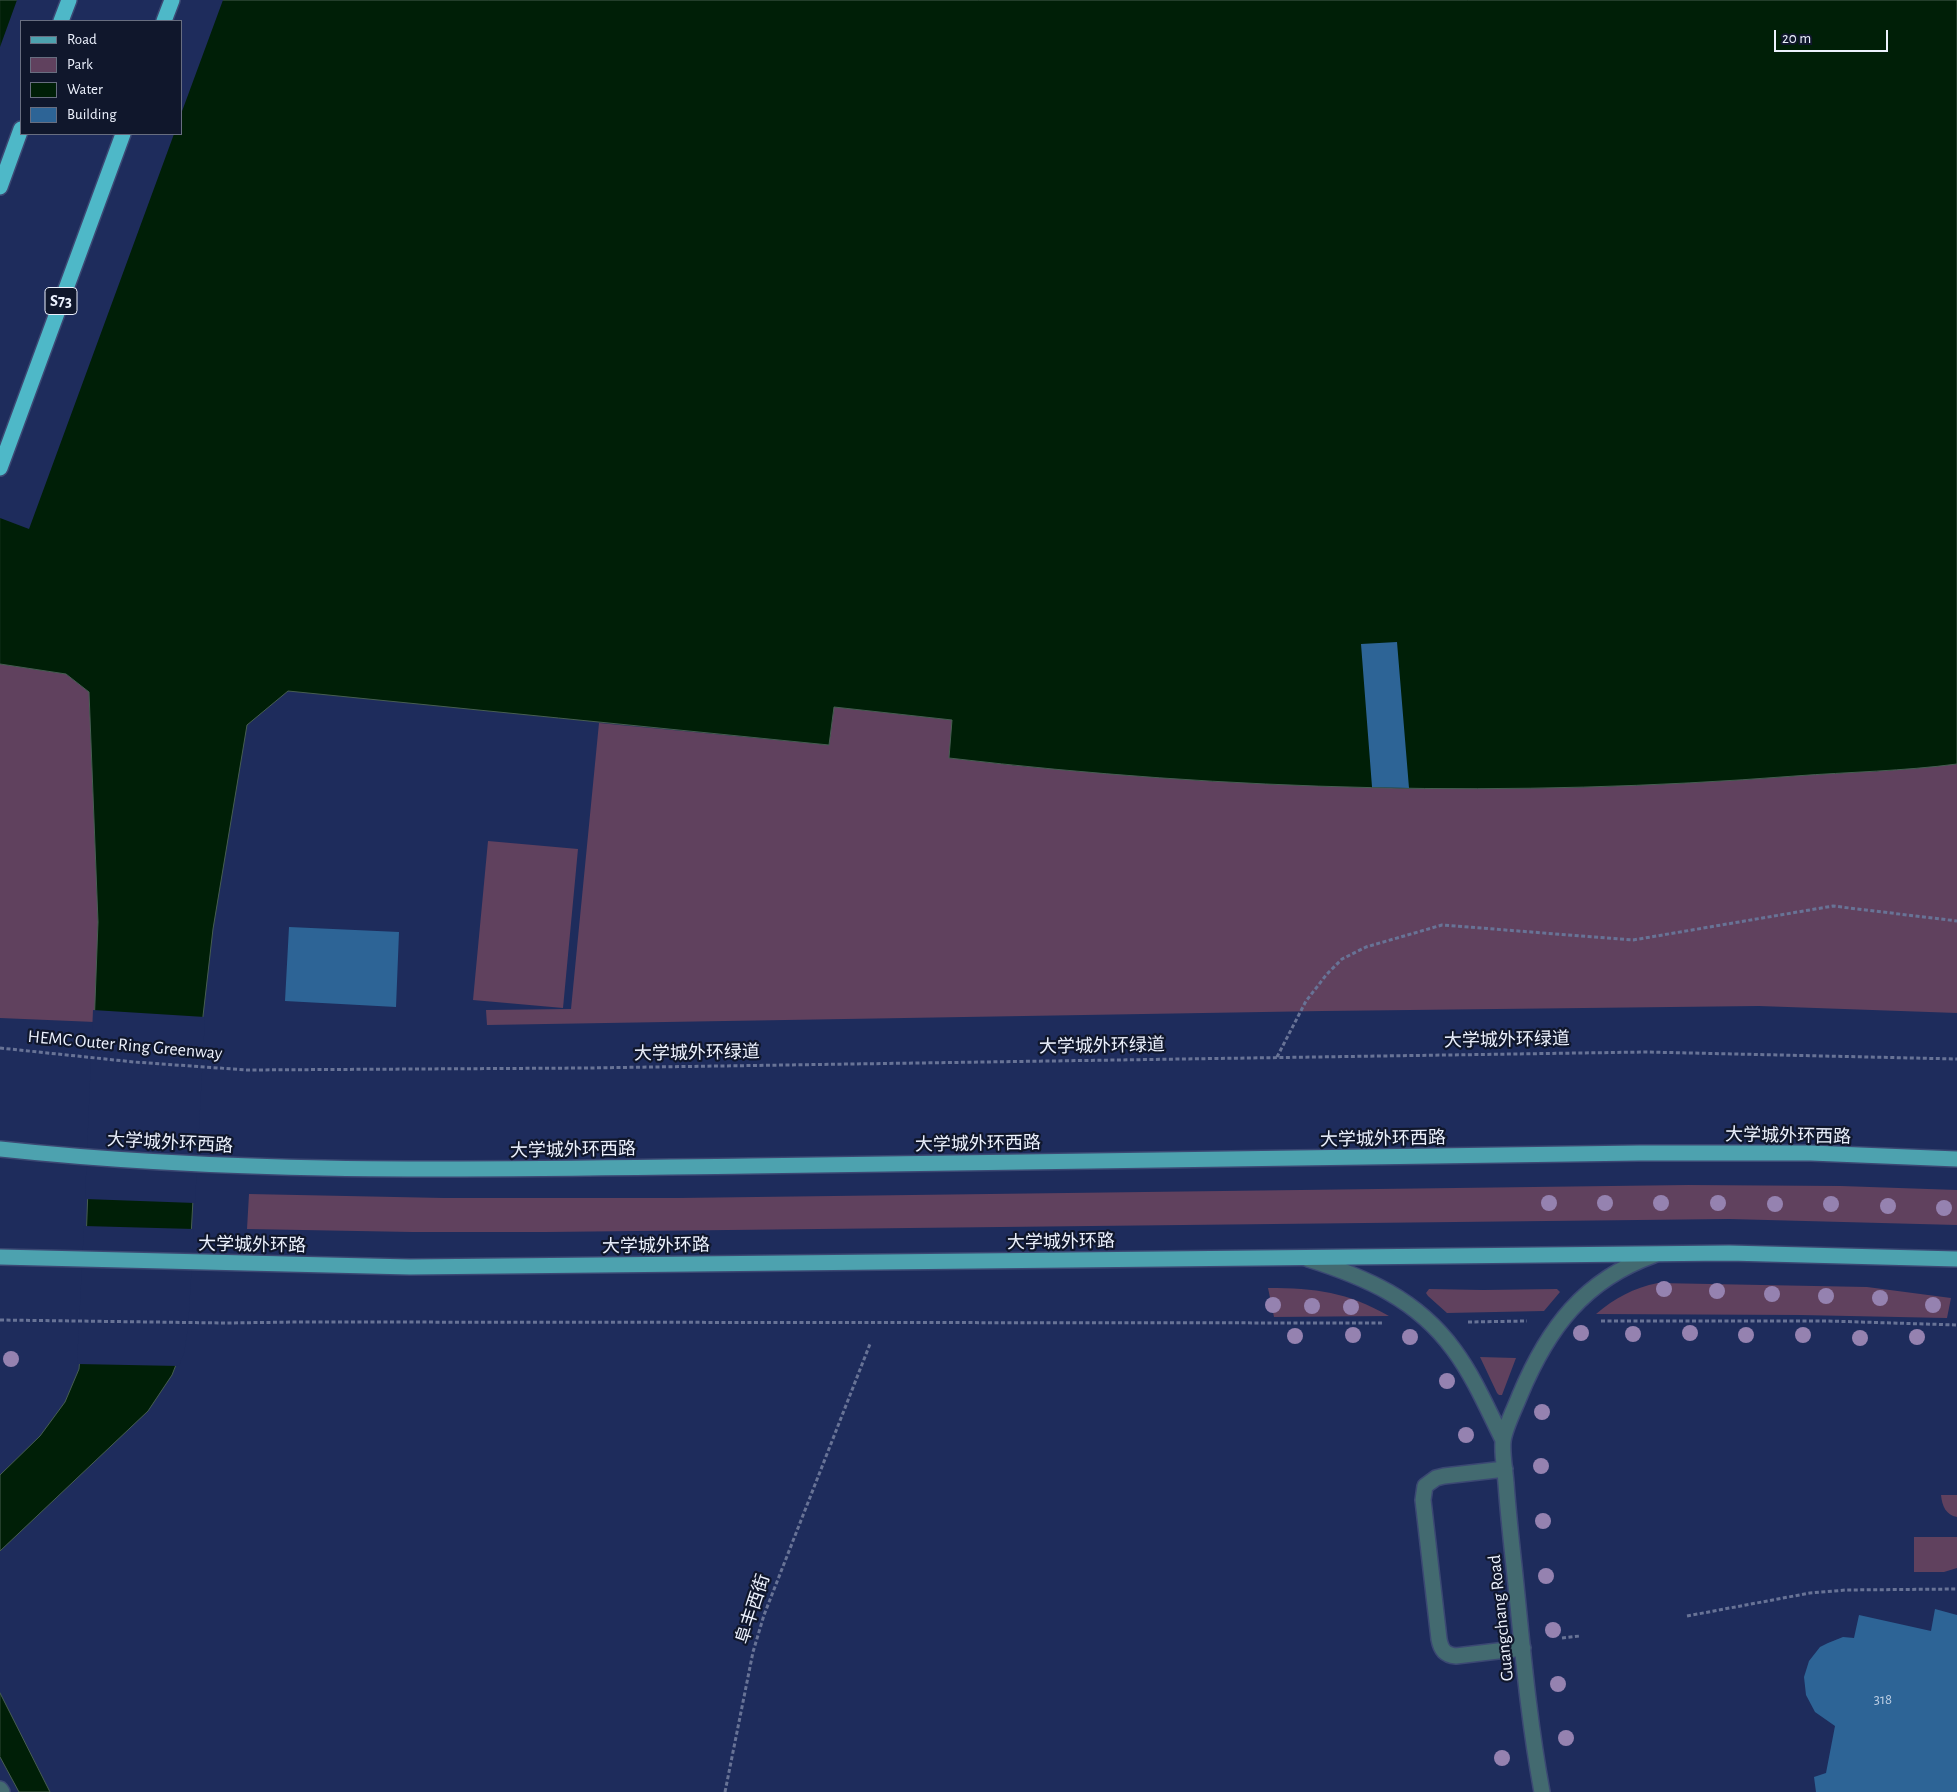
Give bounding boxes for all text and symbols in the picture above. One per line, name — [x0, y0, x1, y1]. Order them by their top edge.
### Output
legend — [20, 20, 182, 135]
scale bar — [1777, 20, 1891, 52]
text: 20 m — [1782, 31, 1811, 46]
text: Road — [67, 32, 97, 47]
text: Park — [67, 57, 93, 72]
text: Water — [67, 82, 103, 97]
text: Building — [67, 107, 117, 122]
road number: S73 — [45, 288, 77, 314]
street label: HEMC Outer Ring Greenway — [27, 1026, 223, 1064]
street label: 大学城外环绿道 — [1444, 1028, 1570, 1052]
street label: 大学城外环绿道 — [1039, 1034, 1165, 1058]
street label: 大学城外环绿道 — [634, 1041, 760, 1065]
street label: 大学城外环西路 — [1725, 1124, 1851, 1148]
street label: 大学城外环西路 — [1320, 1127, 1446, 1151]
street label: 大学城外环西路 — [107, 1129, 233, 1157]
street label: 大学城外环西路 — [915, 1132, 1041, 1156]
street label: 大学城外环西路 — [510, 1138, 636, 1162]
street label: 大学城外环路 — [1007, 1230, 1115, 1254]
street label: 大学城外环路 — [198, 1233, 306, 1257]
street label: 大学城外环路 — [602, 1234, 710, 1258]
street label: Guangchang Road — [1484, 1554, 1518, 1682]
street label: 阜丰西街 — [732, 1571, 774, 1647]
house number: 318 — [1874, 1690, 1892, 1708]

